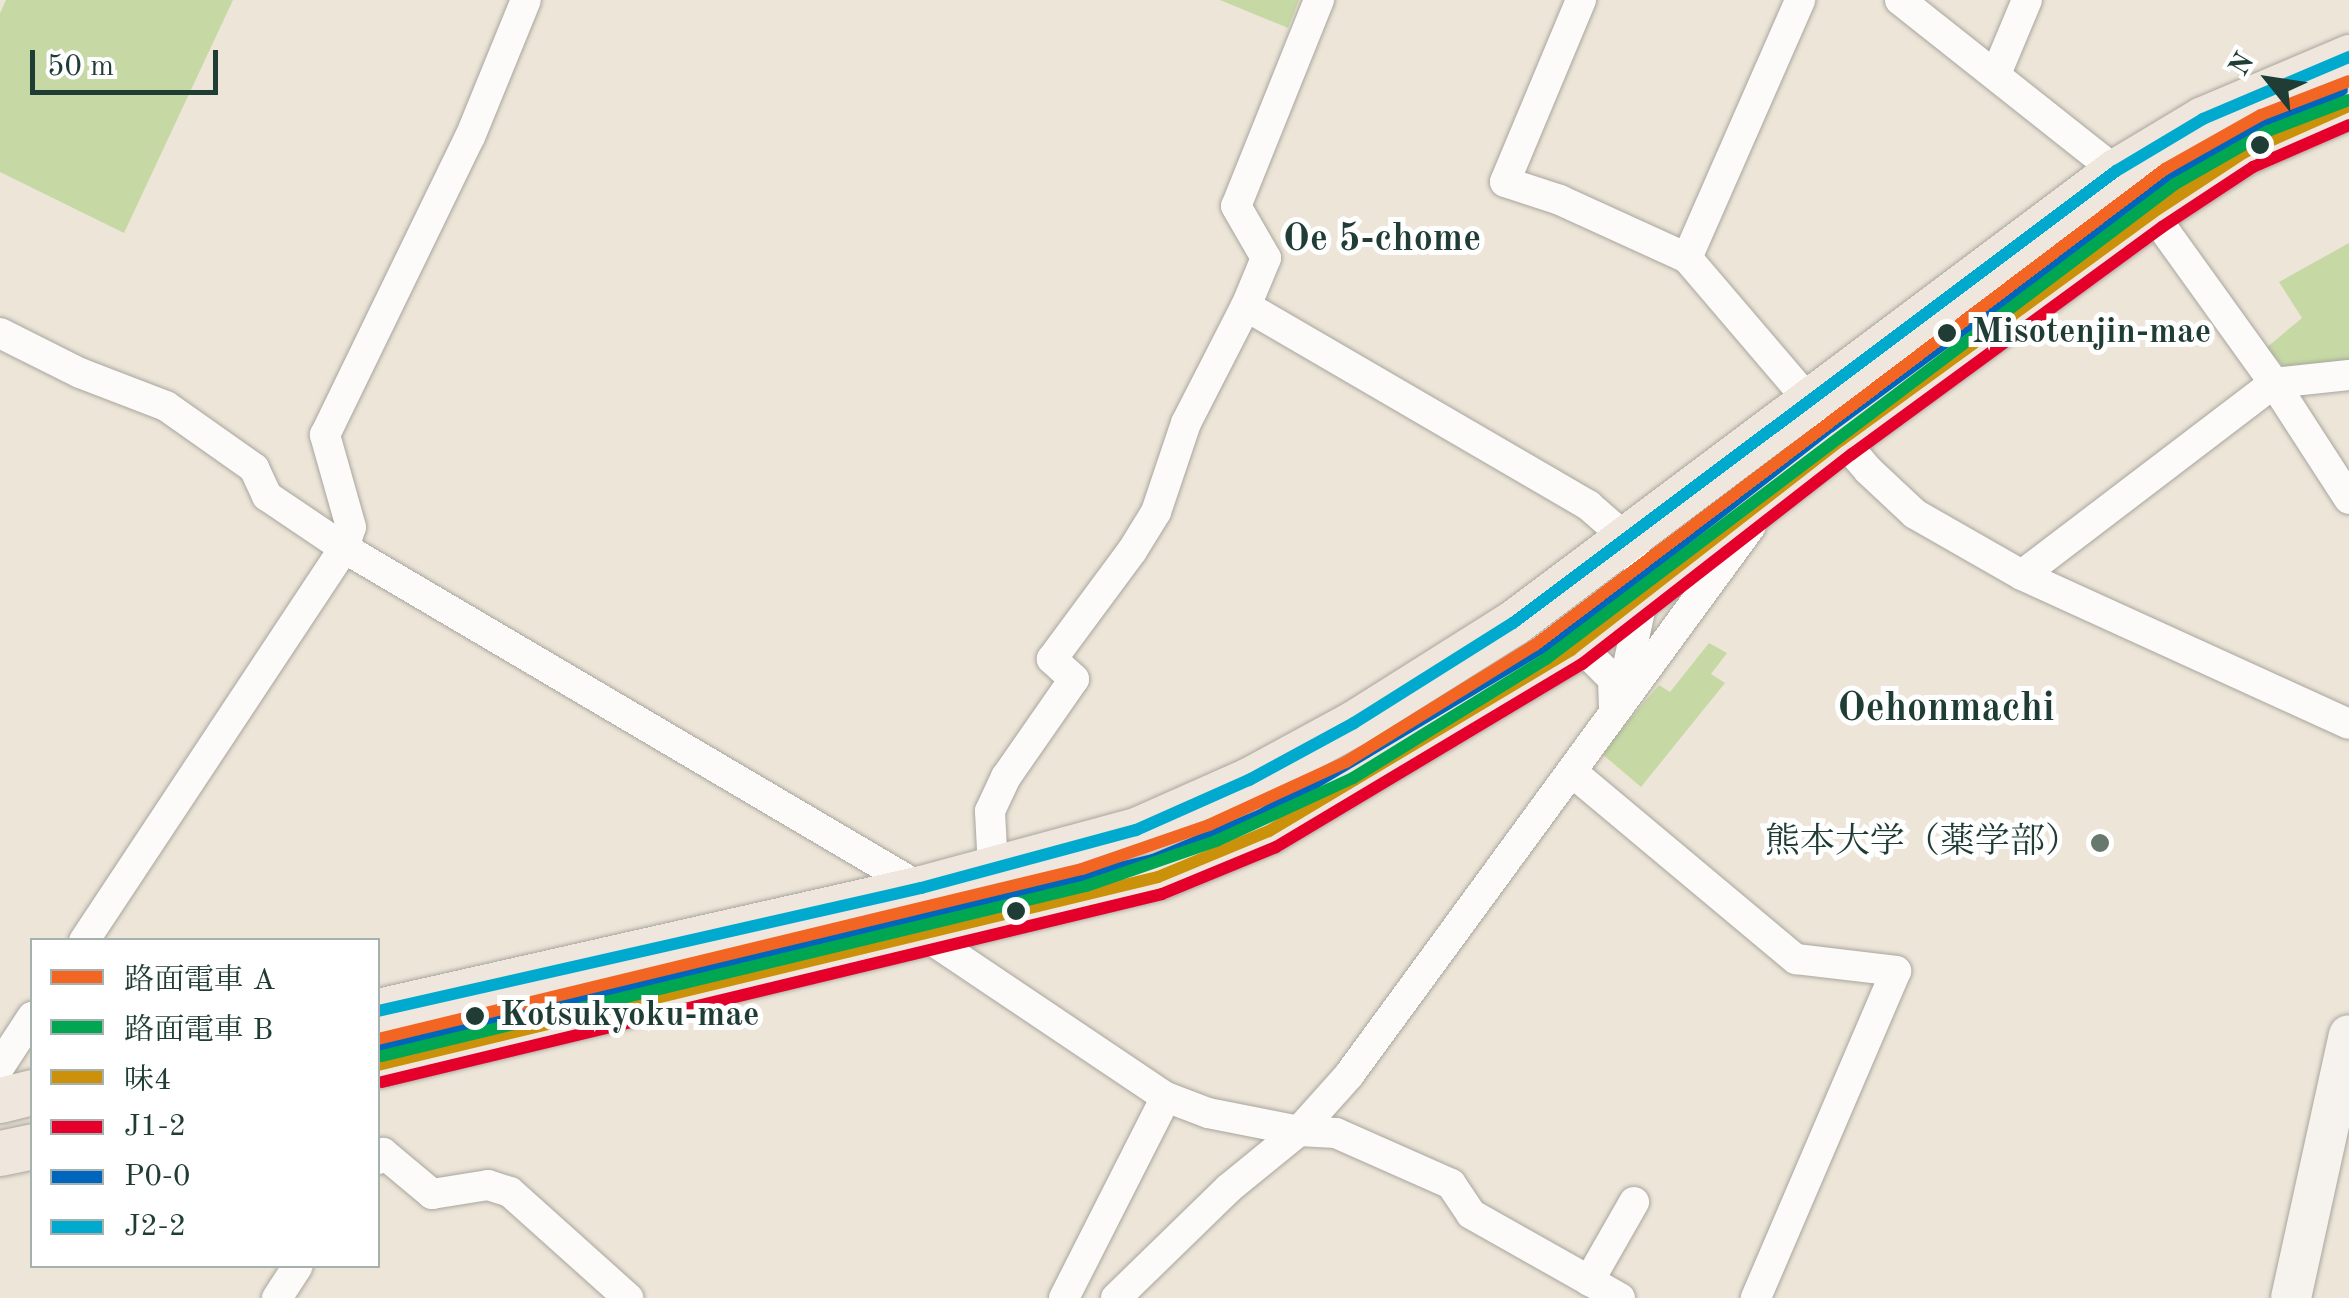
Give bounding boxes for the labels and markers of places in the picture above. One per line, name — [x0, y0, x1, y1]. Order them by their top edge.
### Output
unlabelled marker — [2250, 135, 2270, 155]
place label: Misotenjin-mae — [1972, 312, 2211, 354]
marker: Misotenjin-mae — [1931, 317, 1963, 349]
place label: 熊本大学（薬学部） — [1765, 822, 2080, 864]
marker: 熊本大学（薬学部） — [2089, 832, 2111, 854]
unlabelled marker — [1006, 901, 1026, 921]
place label: Kotsukyoku-mae — [500, 995, 760, 1037]
marker: Kotsukyoku-mae — [459, 1000, 491, 1032]

